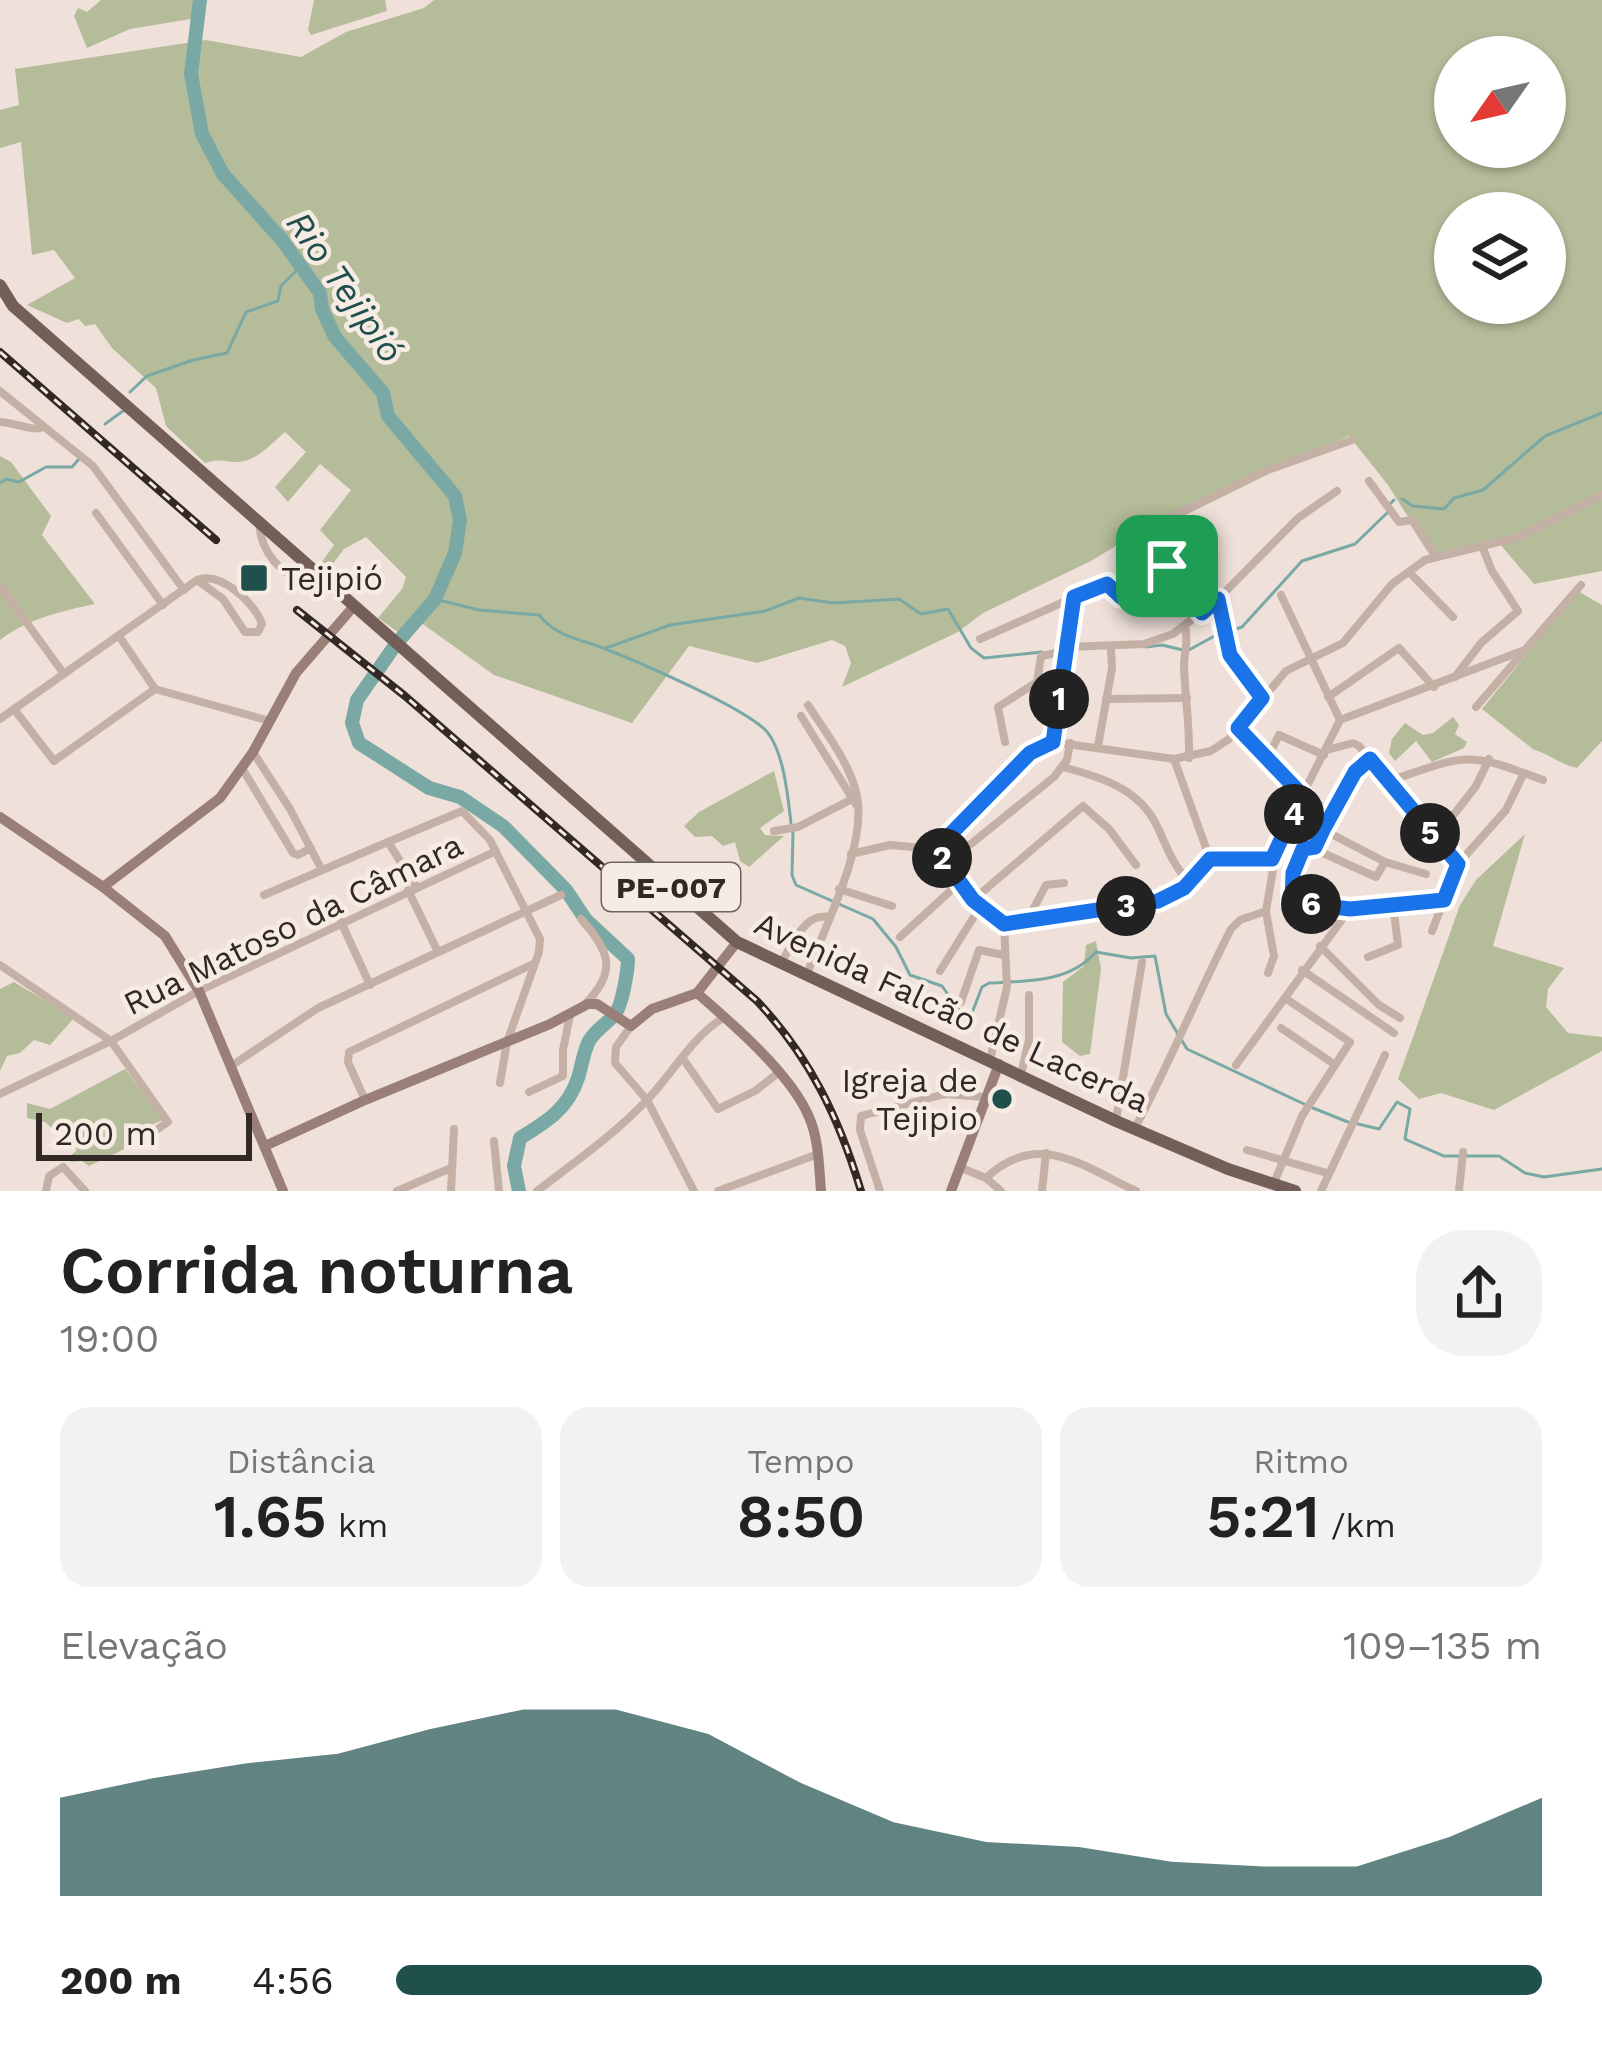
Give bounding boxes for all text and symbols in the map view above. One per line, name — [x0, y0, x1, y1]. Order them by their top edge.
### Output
north arrow — [1434, 36, 1566, 168]
map controls — [1434, 36, 1566, 324]
button: layers — [1434, 192, 1566, 324]
water label: Rio Tejipió — [278, 203, 412, 371]
pin — [1116, 515, 1218, 617]
icon: arrive — [1134, 533, 1200, 599]
place label: Tejipió — [281, 559, 383, 598]
marker: Tejipió — [238, 562, 270, 594]
pin: 1 — [1029, 669, 1089, 729]
text: 1 — [1052, 679, 1066, 718]
pin: 4 — [1264, 784, 1324, 844]
text: 4 — [1283, 794, 1305, 833]
pin: 5 — [1400, 803, 1460, 863]
text: 5 — [1420, 813, 1440, 852]
street label: Rua Matoso da Câmara — [117, 825, 469, 1023]
pin: 2 — [912, 828, 972, 888]
text: 2 — [932, 838, 952, 877]
road number: PE-007 — [602, 863, 740, 911]
pin: 6 — [1281, 874, 1341, 934]
pin: 3 — [1096, 876, 1156, 936]
text: 6 — [1301, 884, 1321, 923]
text: 3 — [1116, 886, 1136, 925]
street label: Avenida Falcão de Lacerda — [749, 903, 1155, 1121]
place label: Igreja de Tejipio — [841, 1061, 978, 1138]
marker: Igreja de Tejipio — [989, 1086, 1015, 1112]
scale bar — [36, 1107, 252, 1160]
text: 200 m — [54, 1114, 157, 1153]
button: share — [1416, 1230, 1542, 1356]
text: Corrida noturna — [60, 1232, 573, 1309]
text: 19:00 — [60, 1316, 159, 1361]
text: Distância — [227, 1442, 375, 1481]
text: Tempo — [747, 1442, 855, 1481]
text: Ritmo — [1253, 1442, 1349, 1481]
text: 1.65 — [214, 1481, 327, 1552]
text: 8:50 — [737, 1481, 865, 1552]
text: 5:21 — [1206, 1481, 1320, 1552]
text: km — [327, 1506, 388, 1545]
text: /km — [1320, 1506, 1396, 1545]
text: Elevação — [60, 1623, 228, 1668]
text: 109–135 m — [1343, 1623, 1542, 1668]
text: 200 m — [60, 1958, 181, 2003]
text: 4:56 — [252, 1958, 334, 2003]

